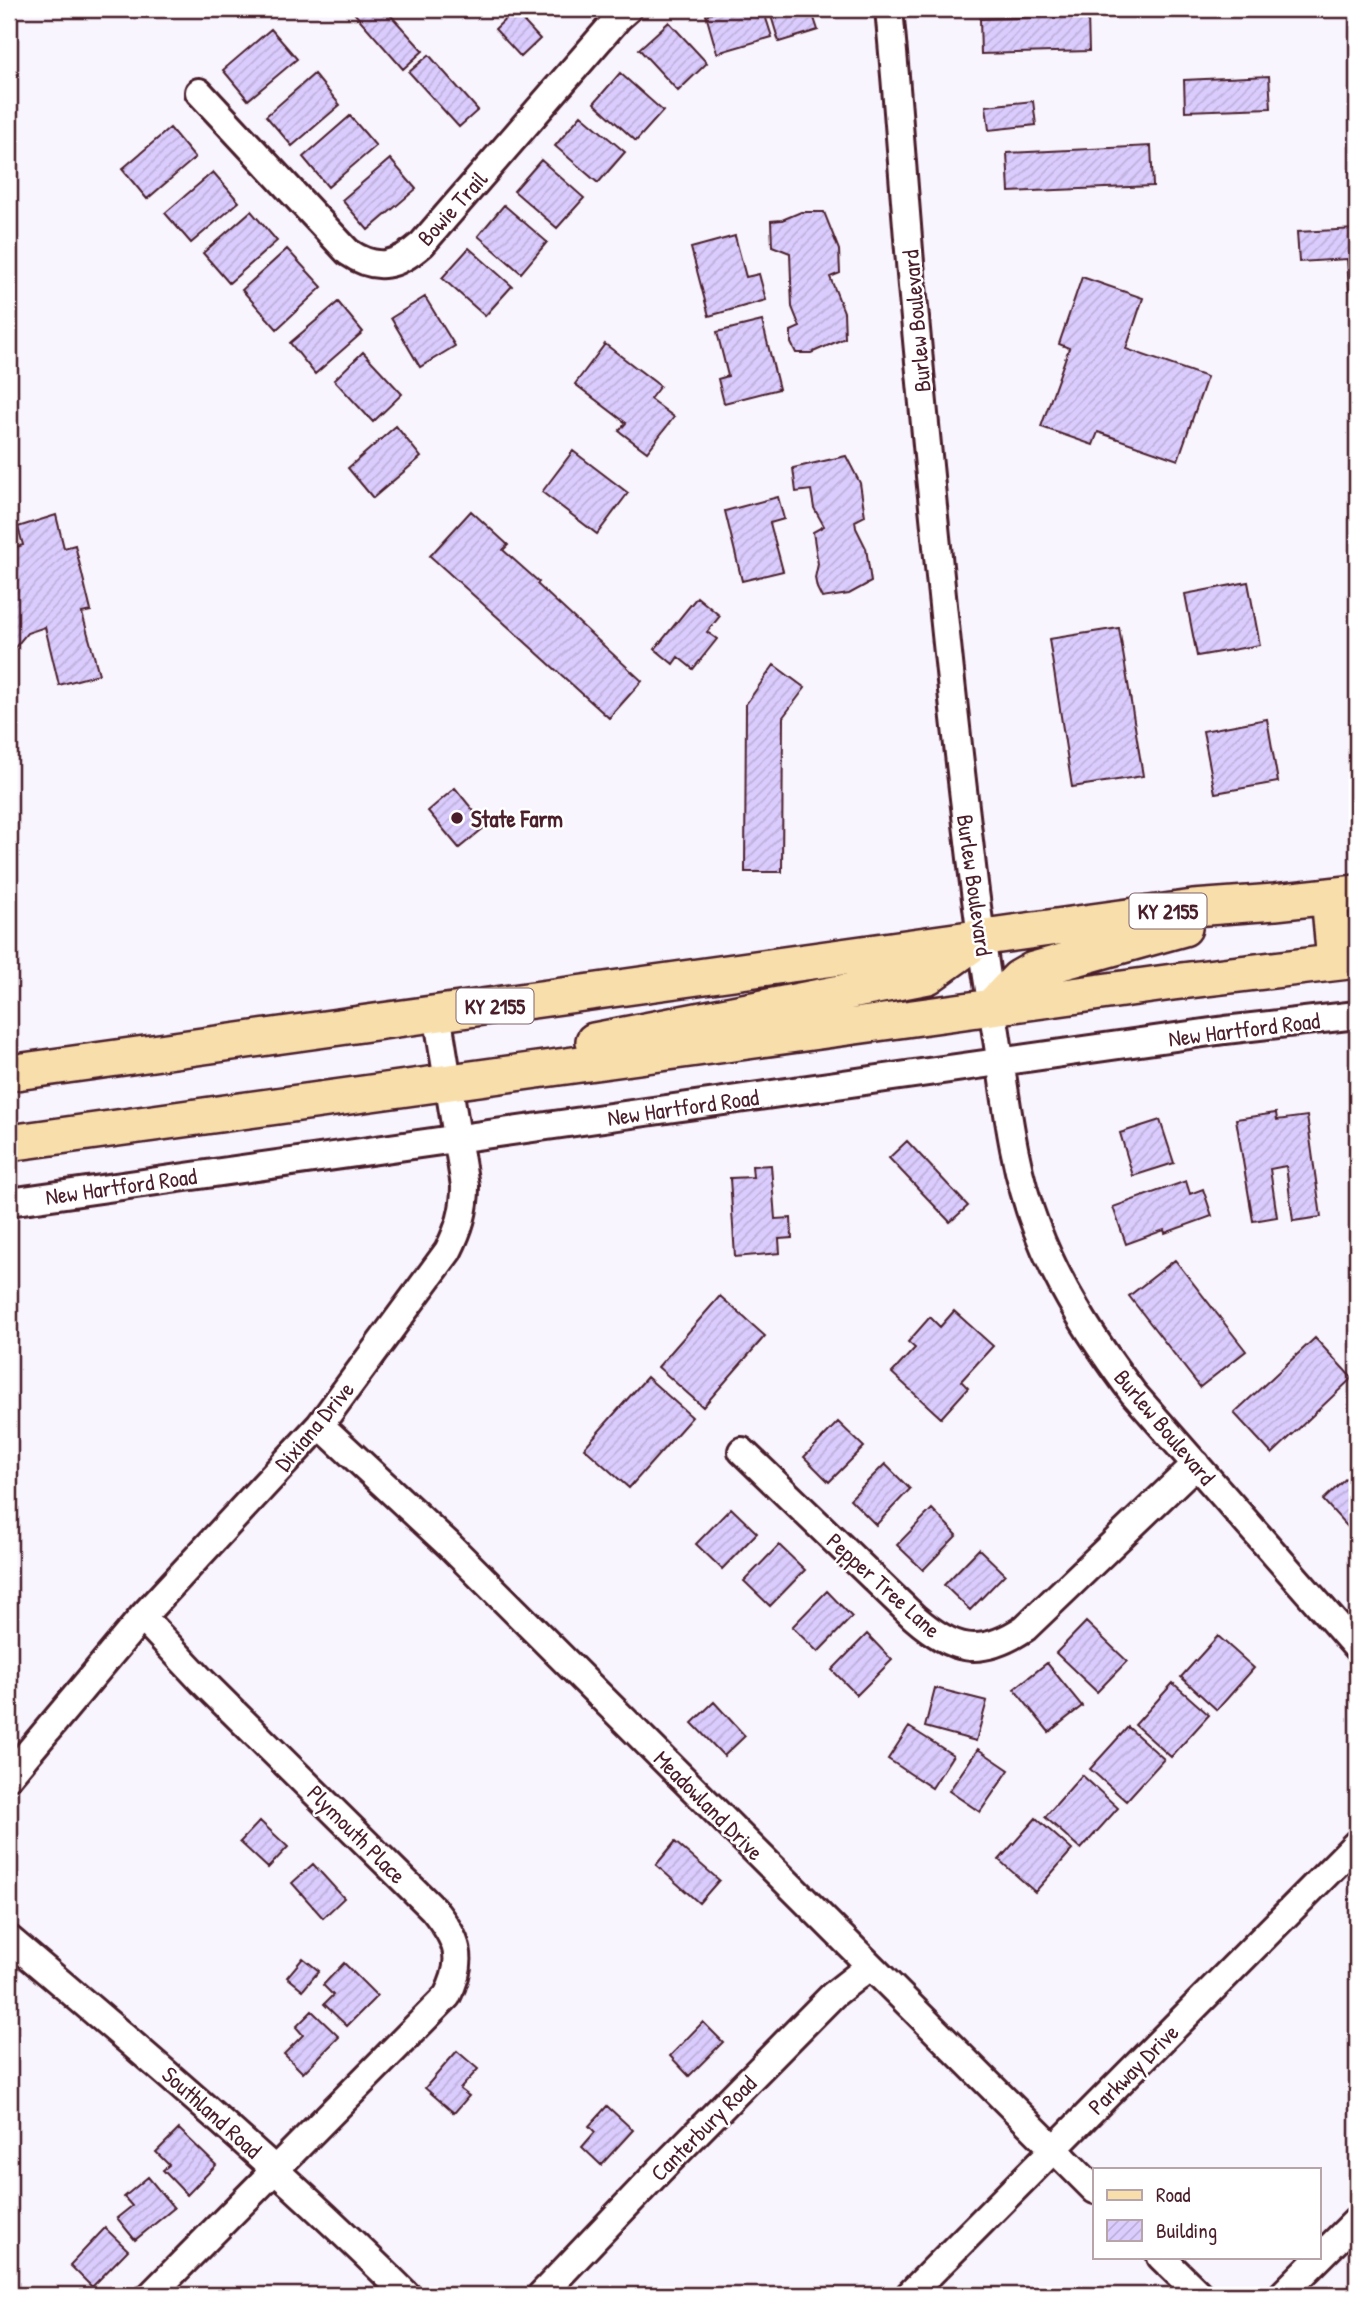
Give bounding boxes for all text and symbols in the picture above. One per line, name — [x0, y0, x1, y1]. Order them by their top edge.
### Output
street label: Bowie Trail — [410, 163, 495, 252]
street label: Burlew Boulevard — [894, 249, 938, 393]
place label: State Farm — [471, 803, 563, 834]
marker: State Farm — [449, 810, 465, 826]
street label: Burlew Boulevard — [950, 812, 1000, 958]
road number: KY 2155 — [1130, 894, 1206, 928]
road number: KY 2155 — [456, 988, 534, 1024]
street label: New Hartford Road — [1167, 1004, 1321, 1054]
street label: New Hartford Road — [605, 1081, 761, 1133]
street label: New Hartford Road — [43, 1160, 199, 1212]
street label: Burlew Boulevard — [1107, 1363, 1223, 1492]
street label: Dixiana Drive — [267, 1374, 361, 1478]
street label: Pepper Tree Lane — [820, 1525, 948, 1645]
street label: Meadowland Drive — [647, 1743, 771, 1867]
street label: Plymouth Place — [301, 1778, 413, 1890]
street label: Parkway Drive — [1081, 2017, 1185, 2121]
street label: Southland Road — [156, 2059, 268, 2165]
street label: Canterbury Road — [643, 2068, 763, 2188]
legend — [1093, 2168, 1320, 2258]
text: Road — [1156, 2180, 1190, 2209]
text: Building — [1156, 2216, 1217, 2245]

